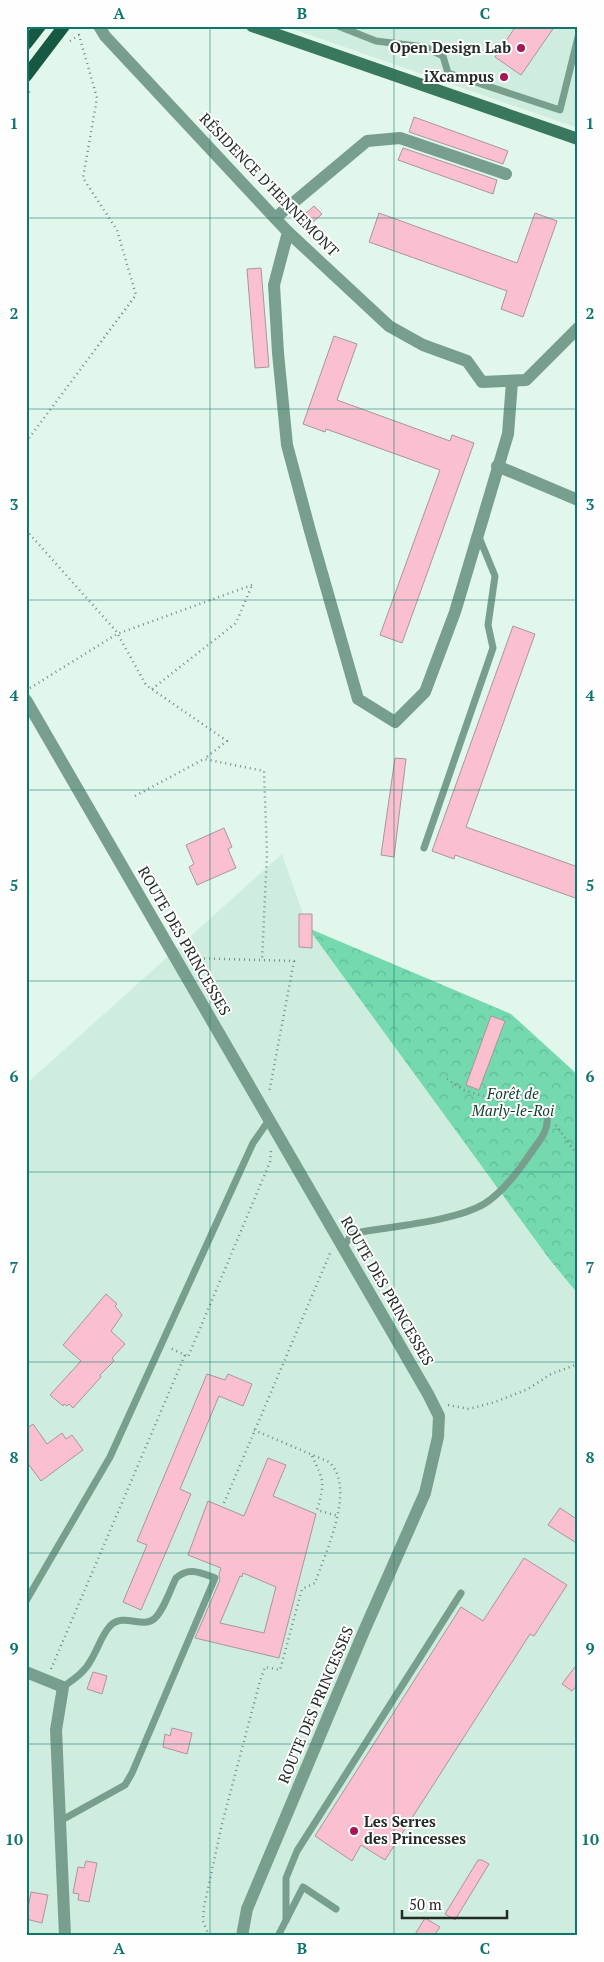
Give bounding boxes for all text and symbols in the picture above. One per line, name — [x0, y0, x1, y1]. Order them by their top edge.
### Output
text: A — [113, 2, 125, 24]
text: B — [297, 2, 307, 24]
text: C — [480, 2, 490, 24]
place label: Open Design Lab — [390, 37, 511, 57]
marker: Open Design Lab — [515, 42, 527, 54]
place label: iXcampus — [424, 66, 494, 86]
marker: iXcampus — [498, 71, 510, 83]
street label: RÉSIDENCE D'HENNEMONT — [196, 108, 344, 260]
text: 1 — [9, 112, 19, 134]
text: 1 — [585, 112, 595, 134]
text: 2 — [9, 302, 19, 324]
text: 2 — [585, 302, 595, 324]
text: 3 — [9, 493, 19, 515]
text: 3 — [585, 493, 595, 515]
text: 4 — [9, 684, 19, 706]
text: 4 — [585, 684, 595, 706]
street label: ROUTE DES PRINCESSES — [134, 862, 236, 1019]
text: 5 — [9, 874, 19, 896]
text: 5 — [585, 874, 595, 896]
text: 6 — [9, 1065, 19, 1087]
text: 6 — [585, 1065, 595, 1087]
park label: Forêt de Marly-le-Roi — [471, 1083, 555, 1120]
street label: ROUTE DES PRINCESSES — [337, 1212, 439, 1369]
text: 7 — [9, 1256, 19, 1278]
text: 7 — [585, 1256, 595, 1278]
text: 8 — [9, 1446, 19, 1468]
text: 8 — [585, 1446, 595, 1468]
street label: ROUTE DES PRINCESSES — [273, 1623, 357, 1786]
text: 9 — [9, 1637, 19, 1659]
text: 9 — [585, 1637, 595, 1659]
place label: Les Serres des Princesses — [364, 1811, 466, 1848]
marker: Les Serres des Princesses — [348, 1825, 360, 1837]
text: 10 — [5, 1828, 23, 1850]
text: 10 — [581, 1828, 599, 1850]
scale bar — [402, 1887, 506, 1919]
text: 50 m — [409, 1894, 442, 1914]
text: A — [113, 1937, 125, 1959]
text: B — [297, 1937, 307, 1959]
text: C — [480, 1937, 490, 1959]

